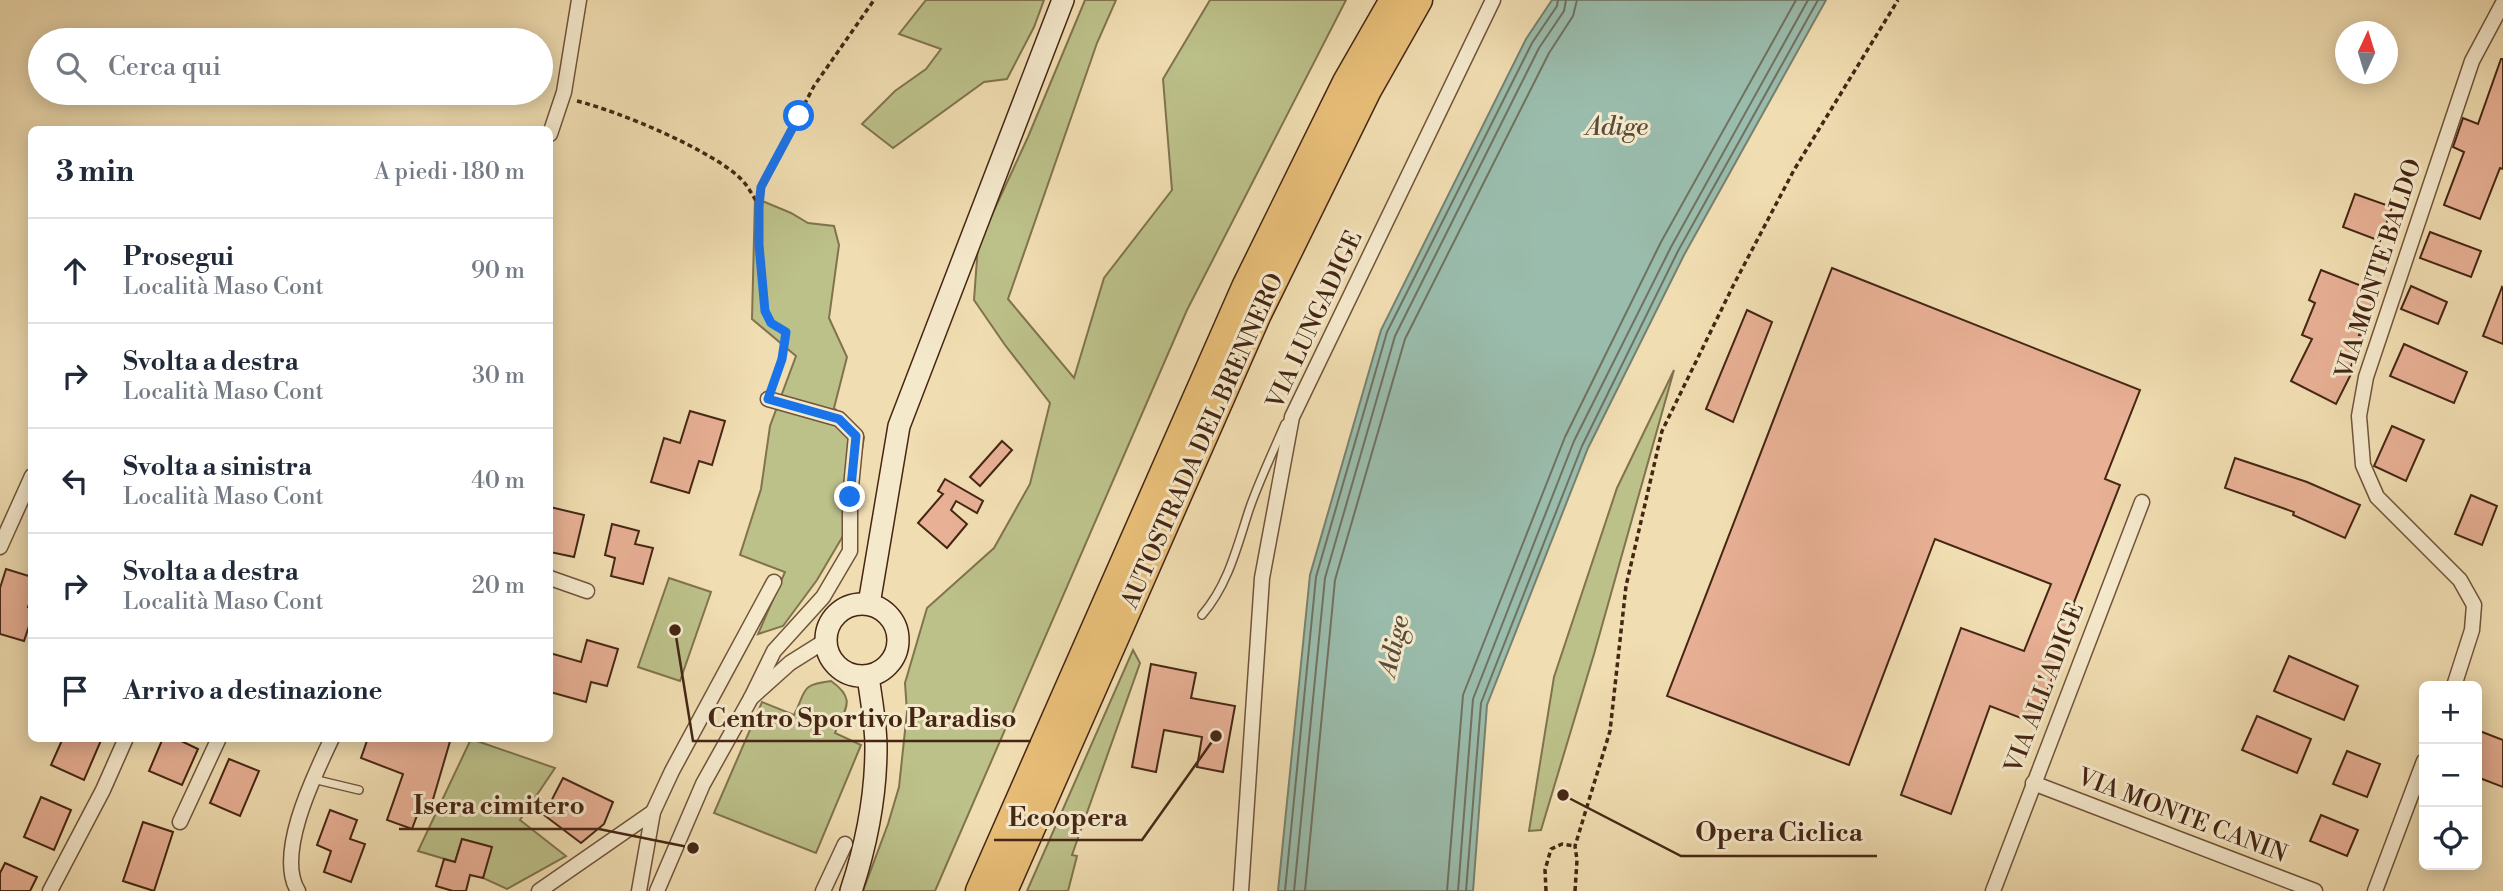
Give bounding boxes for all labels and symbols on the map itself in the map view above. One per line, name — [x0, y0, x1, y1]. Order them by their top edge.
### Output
north arrow — [2335, 21, 2398, 84]
route start — [783, 100, 814, 131]
water label: Adige — [1583, 111, 1648, 143]
street label: VIA MONTE BALDO — [2329, 155, 2429, 384]
street label: VIA LUNGADIGE — [1260, 226, 1369, 415]
street label: AUTOSTRADA DEL BRENNERO — [1115, 269, 1291, 614]
route end — [834, 481, 865, 512]
street label: VIA ALL'ADIGE — [1998, 599, 2091, 778]
water label: Adige — [1371, 612, 1417, 683]
callout: Centro Sportivo Paradiso — [693, 694, 1031, 741]
text: Centro Sportivo Paradiso — [707, 703, 1017, 735]
street label: VIA MONTE CANIN — [2072, 762, 2291, 870]
callout: Isera cimitero — [399, 782, 599, 829]
text: Isera cimitero — [413, 790, 585, 822]
callout: Ecoopera — [994, 793, 1142, 840]
text: Ecoopera — [1008, 802, 1129, 834]
callout: Opera Ciclica — [1681, 809, 1877, 856]
text: Opera Ciclica — [1695, 817, 1864, 849]

